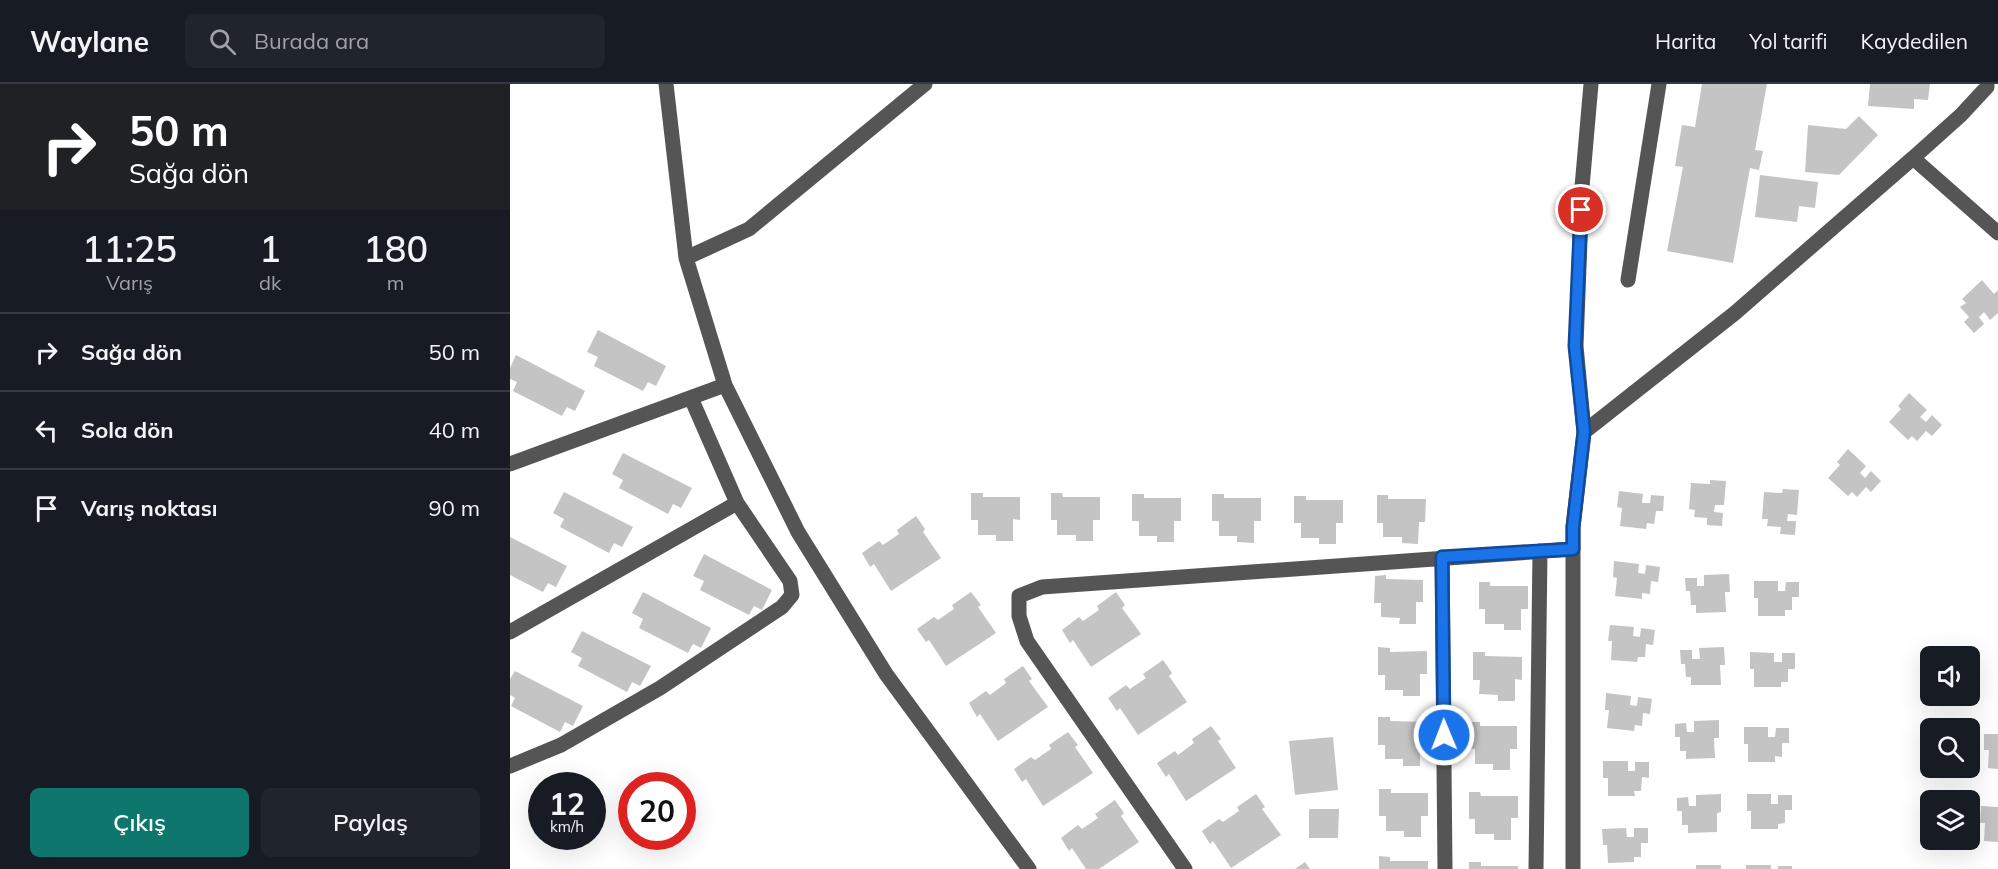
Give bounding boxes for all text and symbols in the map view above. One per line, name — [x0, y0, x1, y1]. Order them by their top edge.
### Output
search box — [185, 14, 605, 68]
text: Waylane — [30, 24, 149, 59]
icon: search — [206, 25, 239, 58]
text: Burada ara — [254, 27, 369, 55]
text: Harita — [1655, 28, 1716, 54]
text: Yol tarifi — [1749, 28, 1828, 54]
text: Kaydedilen — [1861, 28, 1968, 54]
text: 50 m — [129, 104, 229, 157]
icon: right — [30, 108, 108, 186]
text: Sağa dön — [129, 156, 249, 190]
pin — [1555, 184, 1606, 235]
icon: arrive — [1564, 193, 1597, 226]
text: 11:25 — [82, 226, 177, 271]
text: 1 — [259, 226, 281, 271]
text: 180 — [363, 226, 428, 271]
text: Varış — [106, 270, 153, 295]
text: dk — [259, 270, 281, 295]
text: m — [387, 270, 404, 295]
icon: right — [30, 336, 63, 369]
text: Sağa dön — [81, 338, 182, 366]
text: 50 m — [429, 338, 480, 366]
icon: left — [30, 414, 63, 447]
text: Sola dön — [81, 416, 174, 444]
text: 40 m — [429, 416, 480, 444]
icon: arrive — [30, 492, 63, 525]
text: Varış noktası — [81, 494, 217, 522]
text: 90 m — [429, 494, 480, 522]
map controls — [1920, 646, 1980, 850]
button: sound — [1920, 646, 1980, 706]
position arrow — [1412, 703, 1476, 767]
button: search — [1920, 718, 1980, 778]
speed limit sign: 20 — [618, 772, 696, 850]
text: 12 — [549, 785, 585, 823]
button: Çıkış — [30, 788, 249, 857]
button: Paylaş — [261, 788, 480, 857]
button: layers — [1920, 790, 1980, 850]
text: km/h — [550, 817, 584, 836]

